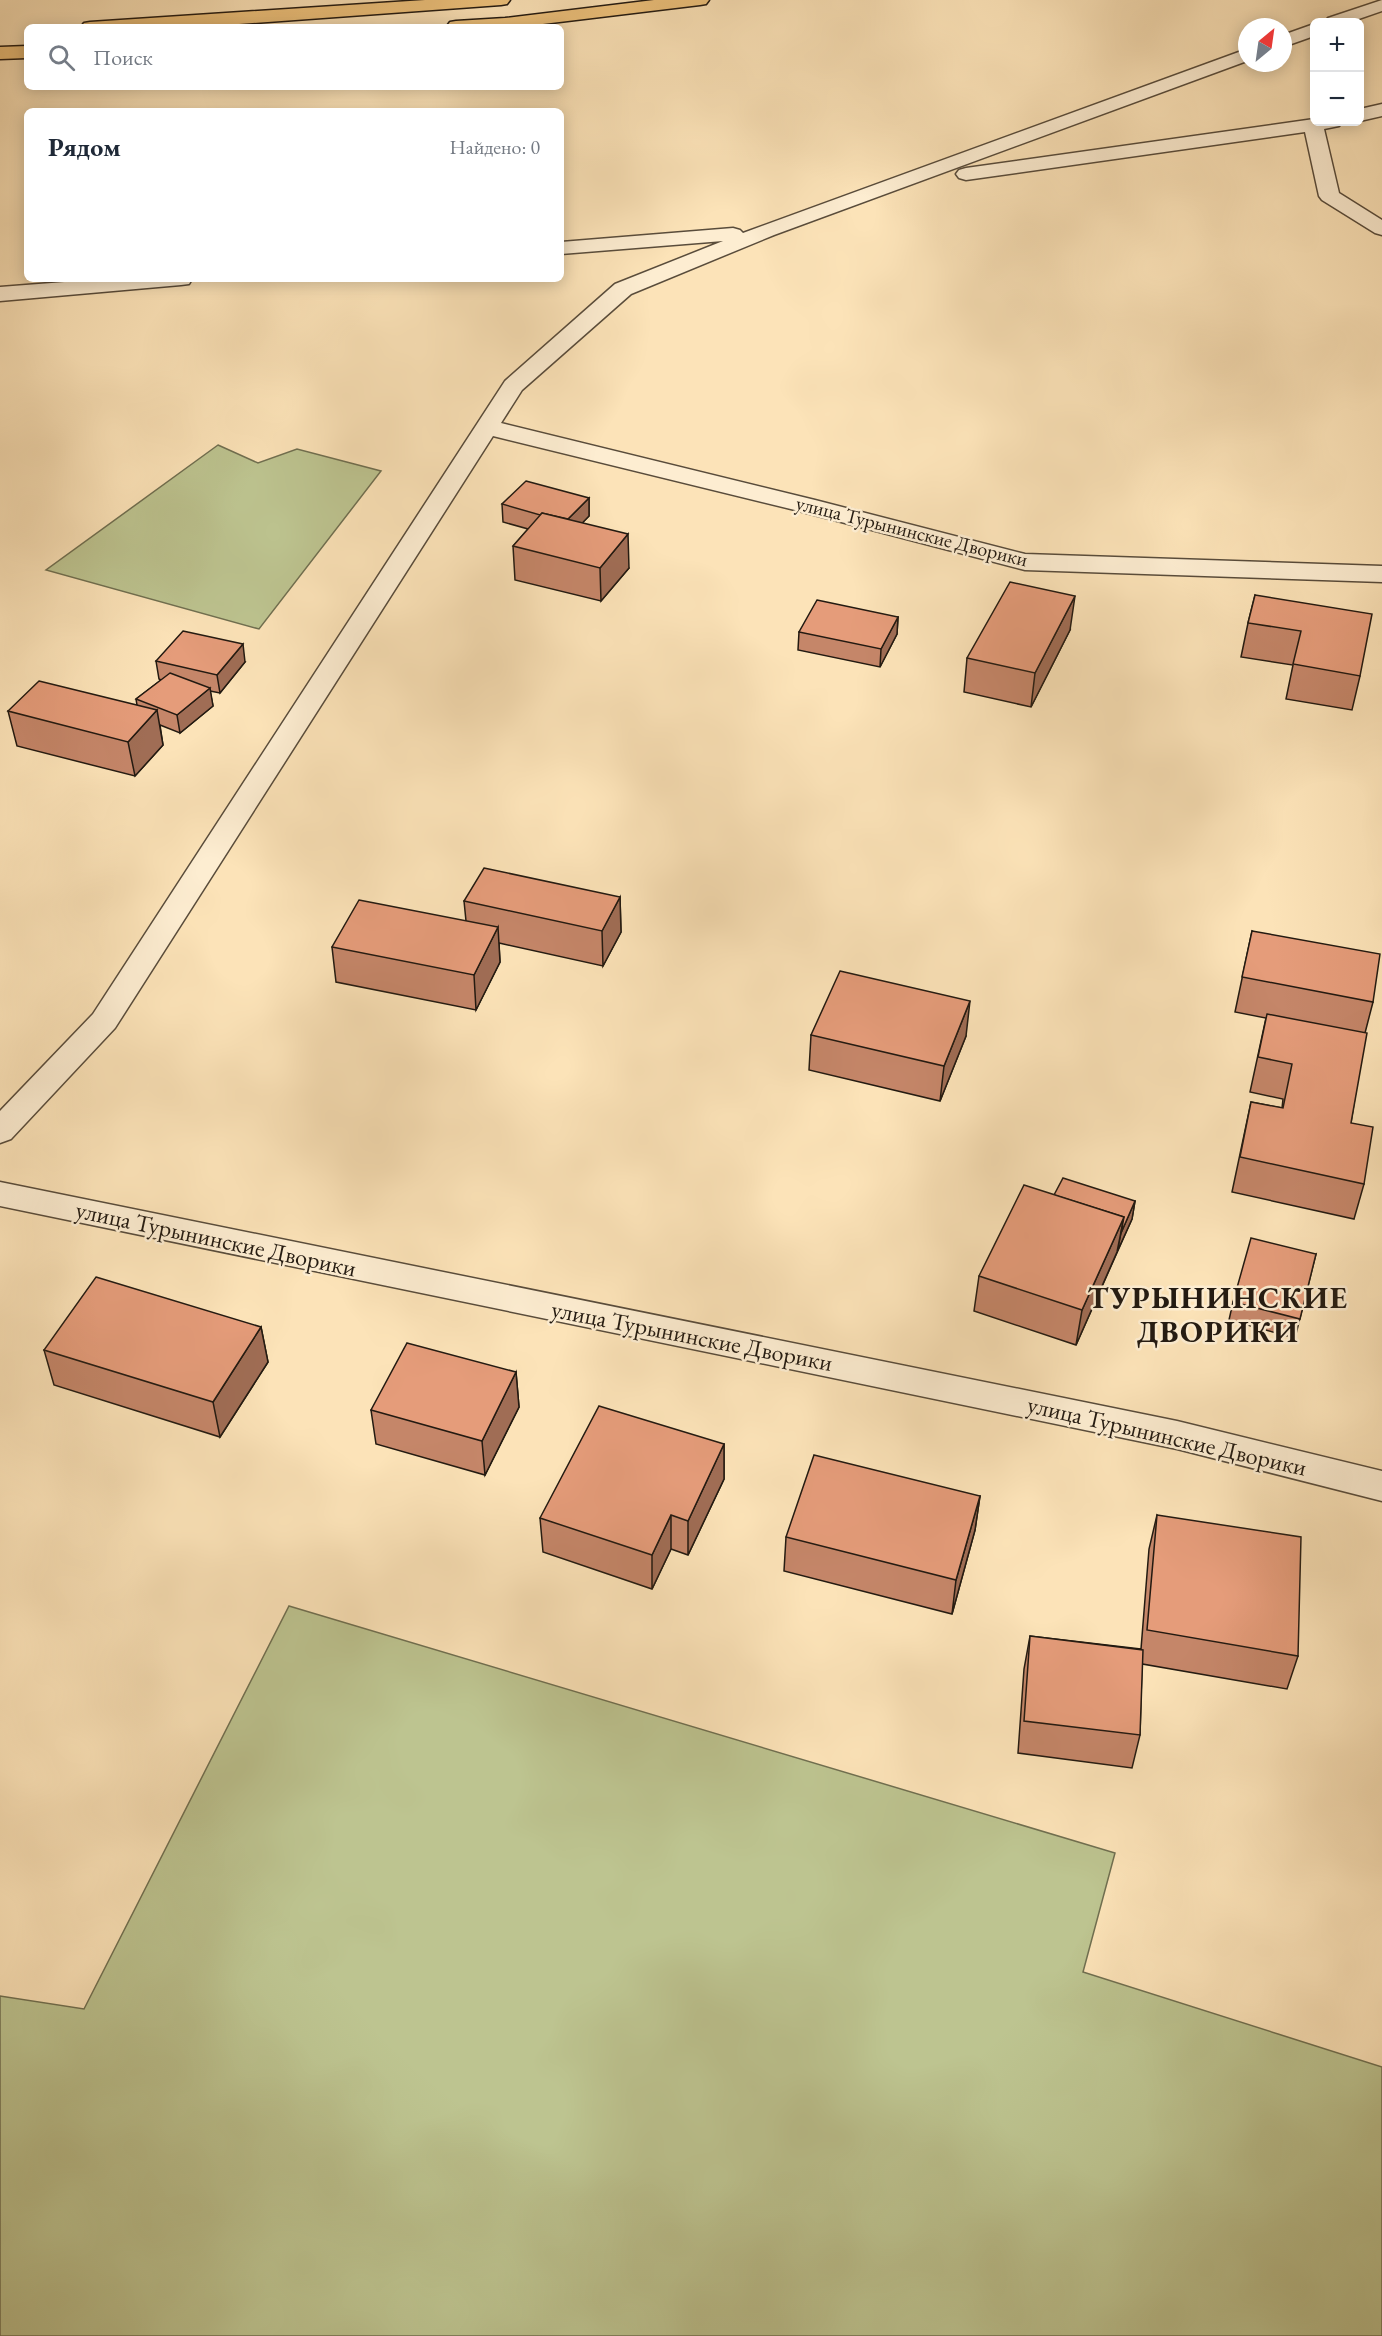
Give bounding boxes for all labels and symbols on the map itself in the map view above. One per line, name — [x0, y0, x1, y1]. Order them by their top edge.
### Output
north arrow — [1238, 18, 1292, 72]
street label: улица Турынинские Дворики — [793, 490, 1031, 573]
street label: улица Турынинские Дворики — [73, 1194, 359, 1283]
district label: ТУРЫНИНСКИЕ ДВОРИКИ — [1088, 1278, 1348, 1351]
street label: улица Турынинские Дворики — [549, 1293, 836, 1378]
street label: улица Турынинские Дворики — [1024, 1388, 1310, 1483]

